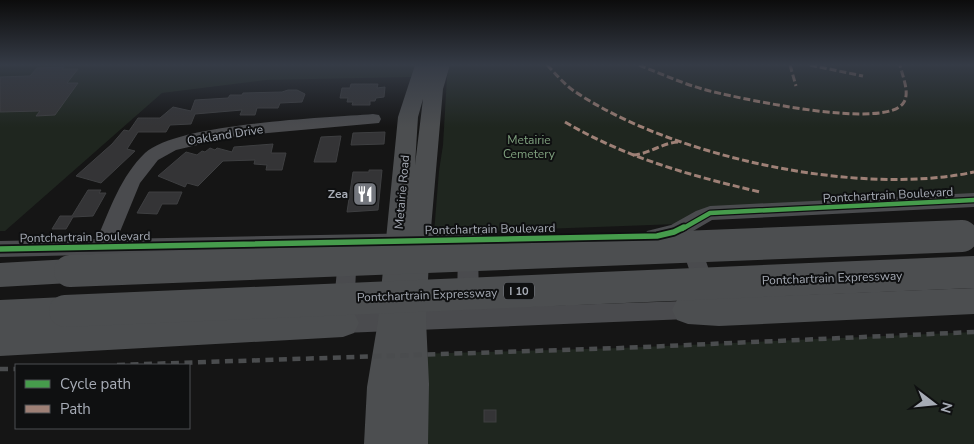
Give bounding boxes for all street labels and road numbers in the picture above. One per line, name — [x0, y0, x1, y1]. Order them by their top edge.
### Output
street label: Oakland Drive — [186, 121, 264, 149]
street label: Metairie Road — [391, 154, 413, 230]
street label: Pontchartrain Boulevard — [822, 184, 954, 206]
street label: Pontchartrain Boulevard — [425, 220, 555, 238]
street label: Pontchartrain Boulevard — [20, 228, 150, 246]
street label: Pontchartrain Expressway — [761, 268, 903, 288]
road number: I 10 — [504, 282, 534, 300]
street label: Pontchartrain Expressway — [356, 285, 498, 305]

